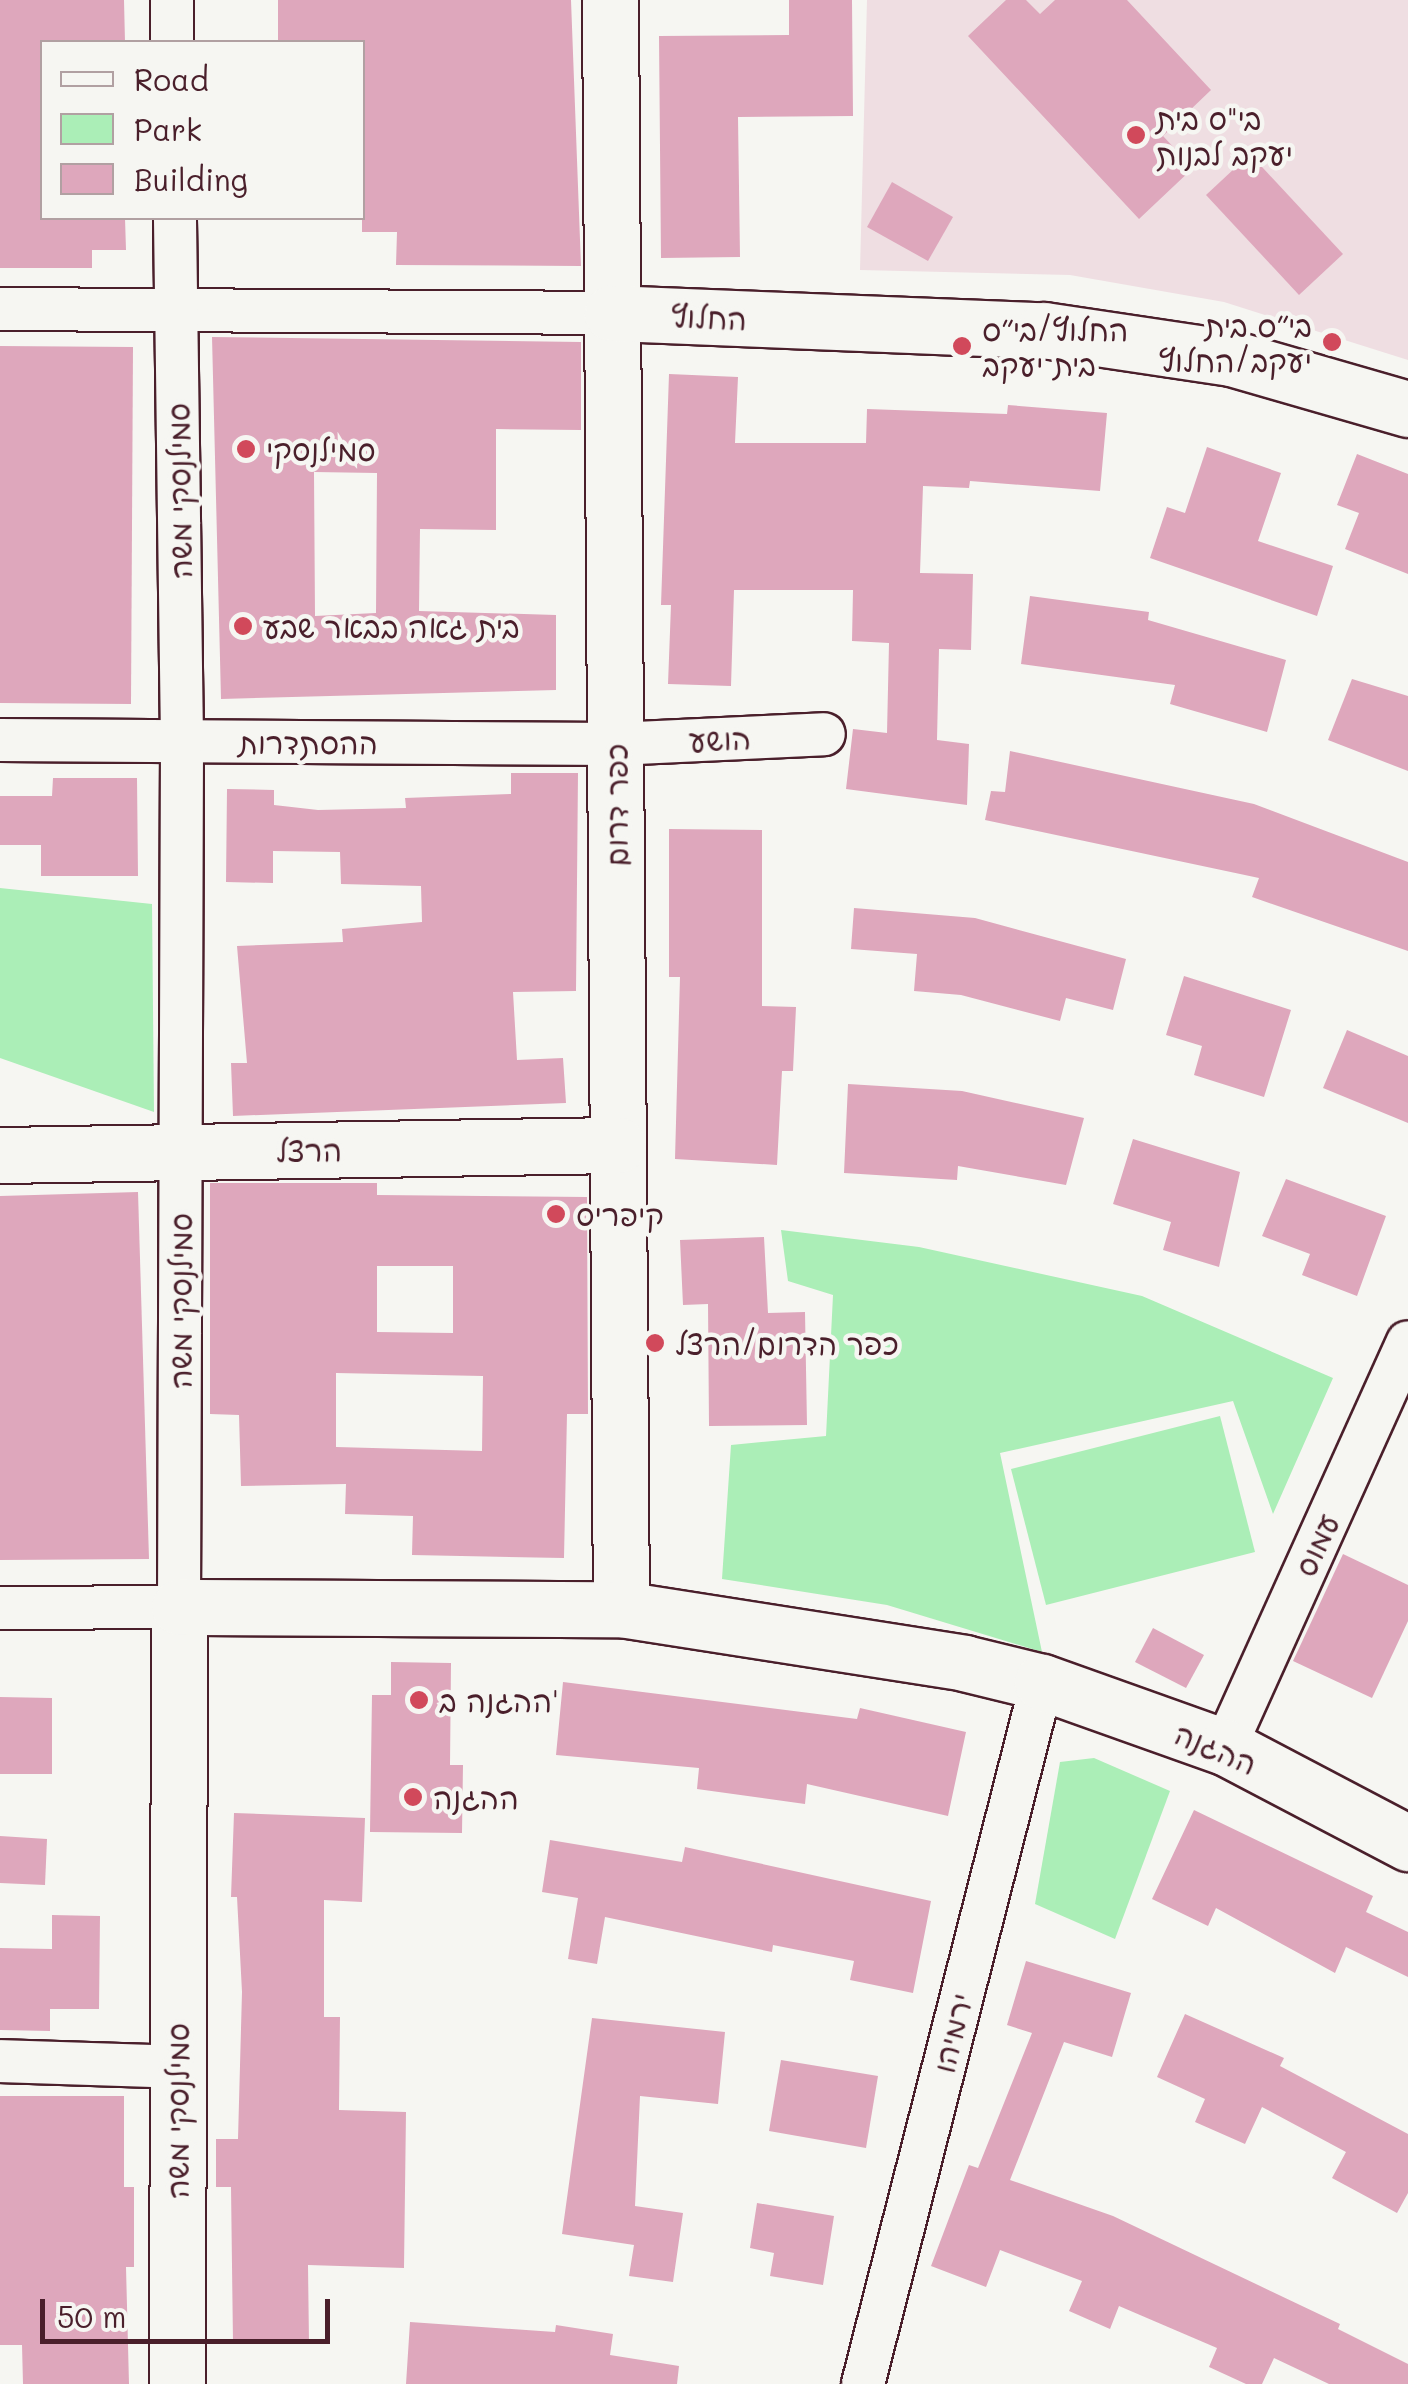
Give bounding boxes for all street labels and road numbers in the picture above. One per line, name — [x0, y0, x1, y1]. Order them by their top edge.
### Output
street label: החלוץ — [670, 298, 748, 336]
street label: סמילנסקי משה — [159, 403, 199, 579]
street label: הושע — [688, 719, 752, 759]
street label: ההסתדרות — [238, 724, 378, 760]
street label: כפר דרום — [598, 744, 634, 866]
street label: הרצל — [276, 1131, 342, 1169]
street label: סמילנסקי משה — [162, 1213, 198, 1389]
street label: עמוס — [1286, 1508, 1346, 1582]
street label: ההגנה — [1169, 1715, 1263, 1781]
street label: ירמיהו — [925, 1989, 979, 2077]
street label: סמילנסקי משה — [159, 2023, 195, 2199]

